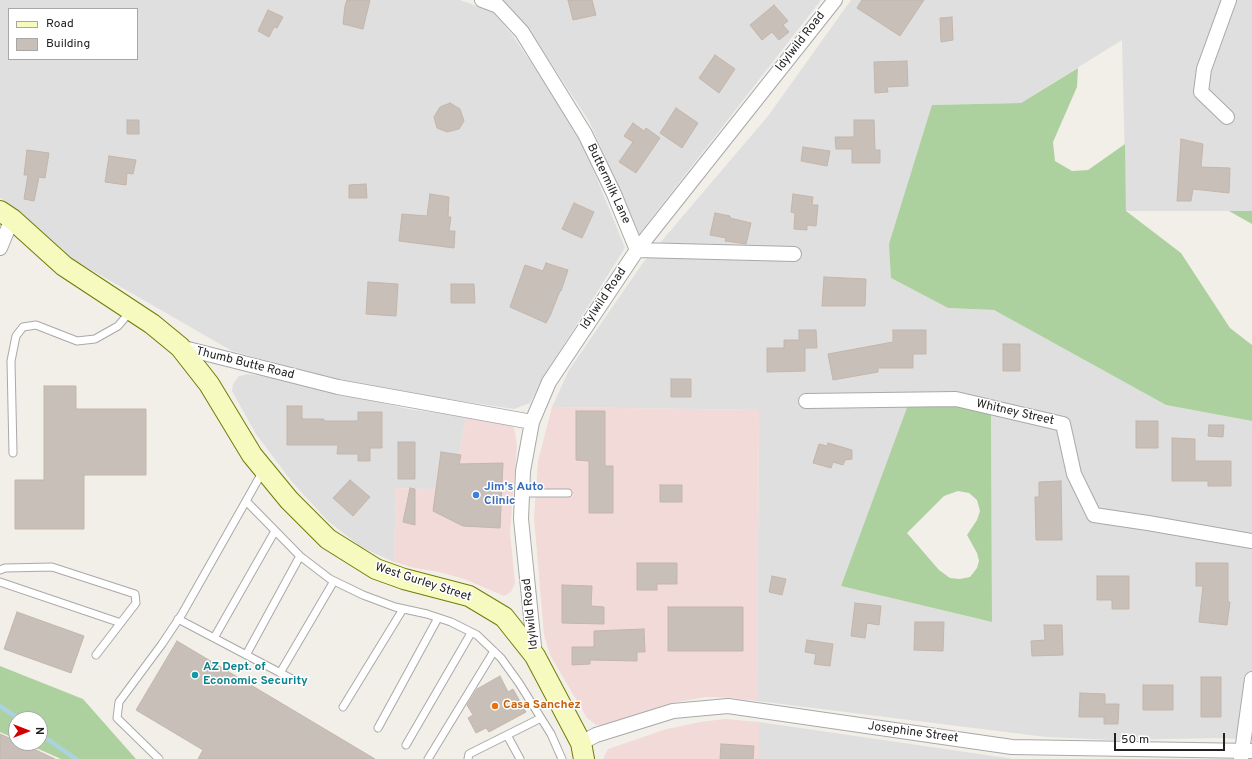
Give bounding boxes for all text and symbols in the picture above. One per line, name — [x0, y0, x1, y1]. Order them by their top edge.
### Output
legend — [8, 8, 138, 60]
street label: Idylwild Road — [773, 9, 829, 75]
text: Road — [46, 16, 74, 32]
text: Building — [46, 36, 90, 52]
street label: Buttermilk Lane — [583, 142, 633, 226]
street label: Idylwild Road — [578, 265, 630, 333]
street label: Thumb Butte Road — [194, 345, 296, 383]
street label: Whitney Street — [975, 397, 1055, 429]
place label: Jim's Auto Clinic — [484, 481, 544, 509]
marker: Jim's Auto Clinic — [471, 490, 481, 500]
street label: West Gurley Street — [373, 561, 473, 605]
street label: Idylwild Road — [520, 578, 542, 650]
place label: AZ Dept. of Economic Security — [203, 661, 308, 689]
marker: AZ Dept. of Economic Security — [190, 670, 200, 680]
place label: Casa Sanchez — [503, 699, 581, 713]
marker: Casa Sanchez — [490, 701, 500, 711]
north arrow — [8, 711, 48, 751]
street label: Josephine Street — [867, 720, 959, 746]
scale bar — [1116, 725, 1227, 751]
text: N — [32, 727, 46, 735]
text: 50 m — [1121, 732, 1149, 748]

